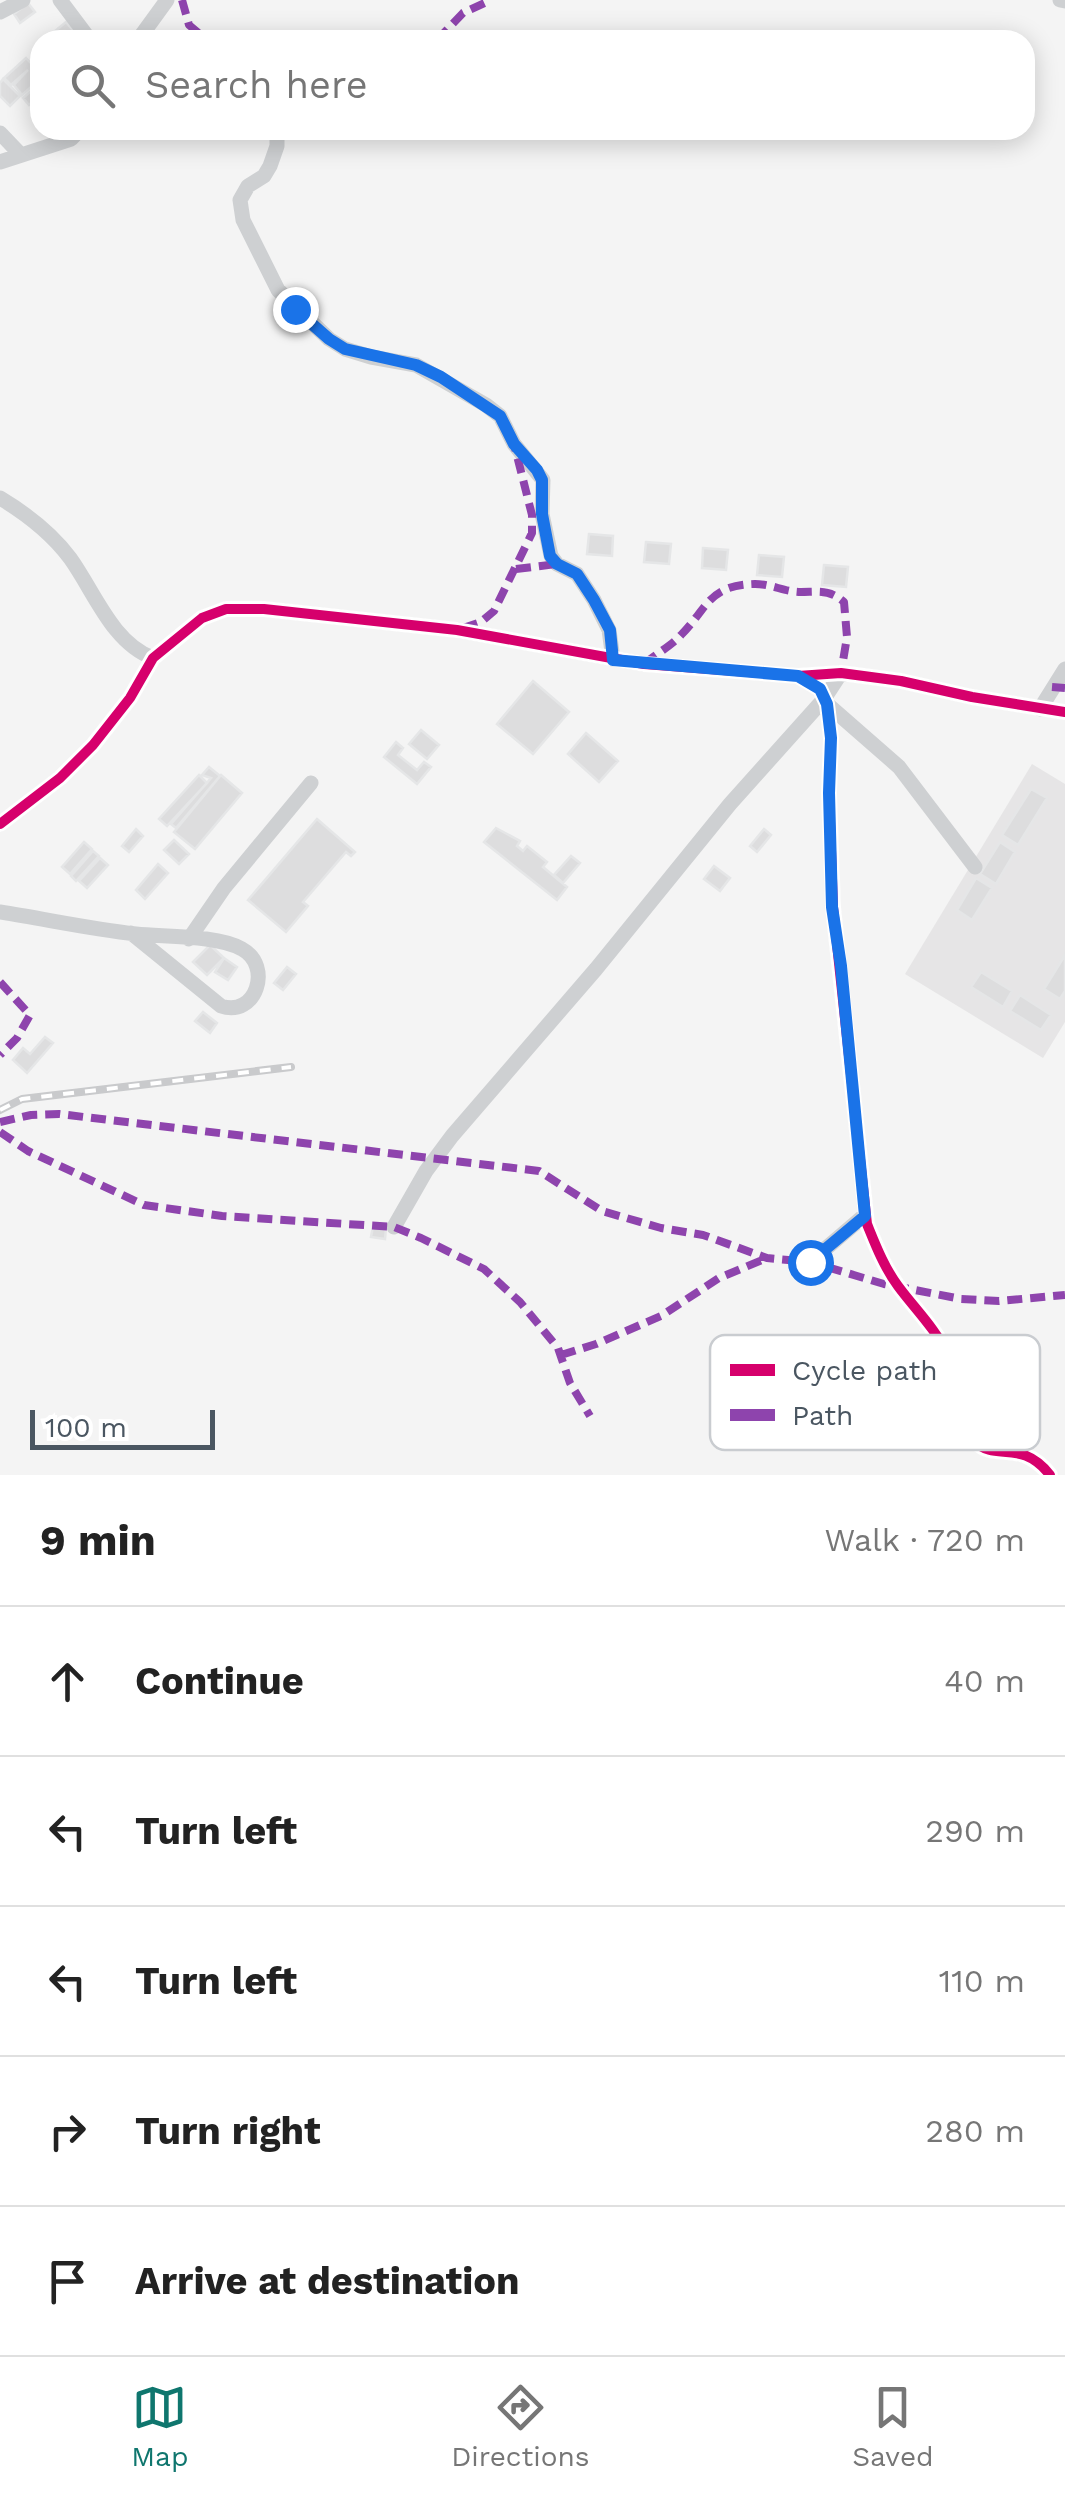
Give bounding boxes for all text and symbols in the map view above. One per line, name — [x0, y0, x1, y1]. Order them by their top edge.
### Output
search box — [30, 30, 1035, 140]
icon: search — [65, 58, 120, 113]
text: Search here — [145, 63, 368, 107]
route end — [273, 287, 319, 333]
route start — [788, 1240, 834, 1286]
legend — [710, 1335, 1040, 1450]
text: Cycle path — [792, 1354, 938, 1387]
text: Path — [792, 1399, 853, 1432]
scale bar — [30, 1405, 215, 1450]
text: 100 m — [45, 1411, 127, 1444]
text: 9 min — [40, 1516, 156, 1565]
text: Walk · 720 m — [824, 1521, 1025, 1559]
icon: ahead — [40, 1654, 95, 1709]
text: Continue — [135, 1659, 304, 1703]
text: 40 m — [944, 1662, 1025, 1700]
icon: left — [40, 1804, 95, 1859]
text: Turn left — [135, 1809, 297, 1853]
text: 290 m — [925, 1812, 1025, 1850]
icon: left — [40, 1954, 95, 2009]
text: Turn left — [135, 1959, 297, 2003]
text: 110 m — [939, 1962, 1025, 2000]
icon: right — [40, 2104, 95, 2159]
text: Turn right — [135, 2109, 321, 2153]
text: 280 m — [925, 2112, 1025, 2150]
icon: arrive — [40, 2254, 95, 2309]
text: Arrive at destination — [135, 2259, 520, 2303]
tab: Map — [131, 2380, 189, 2473]
tab: Directions — [451, 2380, 590, 2473]
tab: Saved — [852, 2380, 934, 2473]

